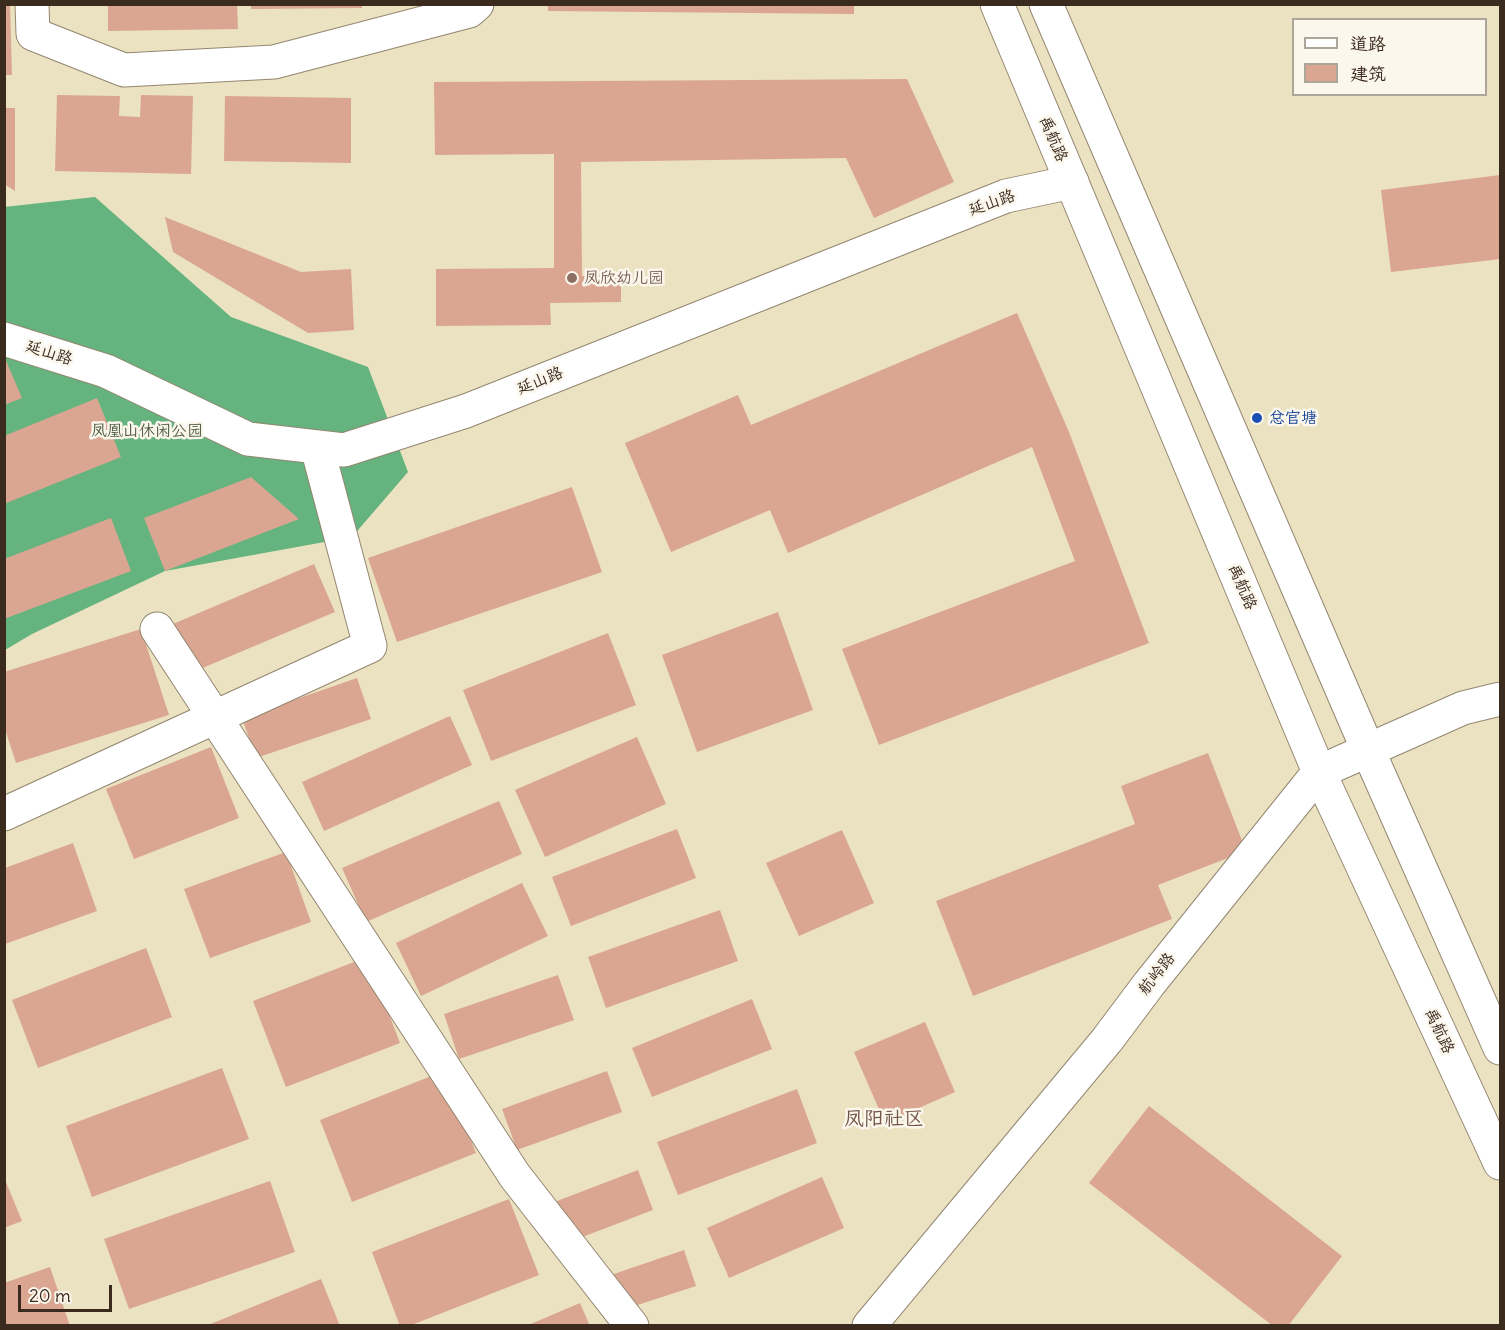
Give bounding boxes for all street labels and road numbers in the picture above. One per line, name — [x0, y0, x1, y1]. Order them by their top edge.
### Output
street label: 禹航路 — [1035, 113, 1071, 165]
street label: 延山路 — [966, 186, 1018, 220]
street label: 延山路 — [23, 336, 75, 370]
street label: 延山路 — [514, 363, 566, 399]
street label: 禹航路 — [1224, 561, 1260, 613]
street label: 航岭路 — [1135, 949, 1179, 999]
street label: 禹航路 — [1420, 1005, 1458, 1057]

